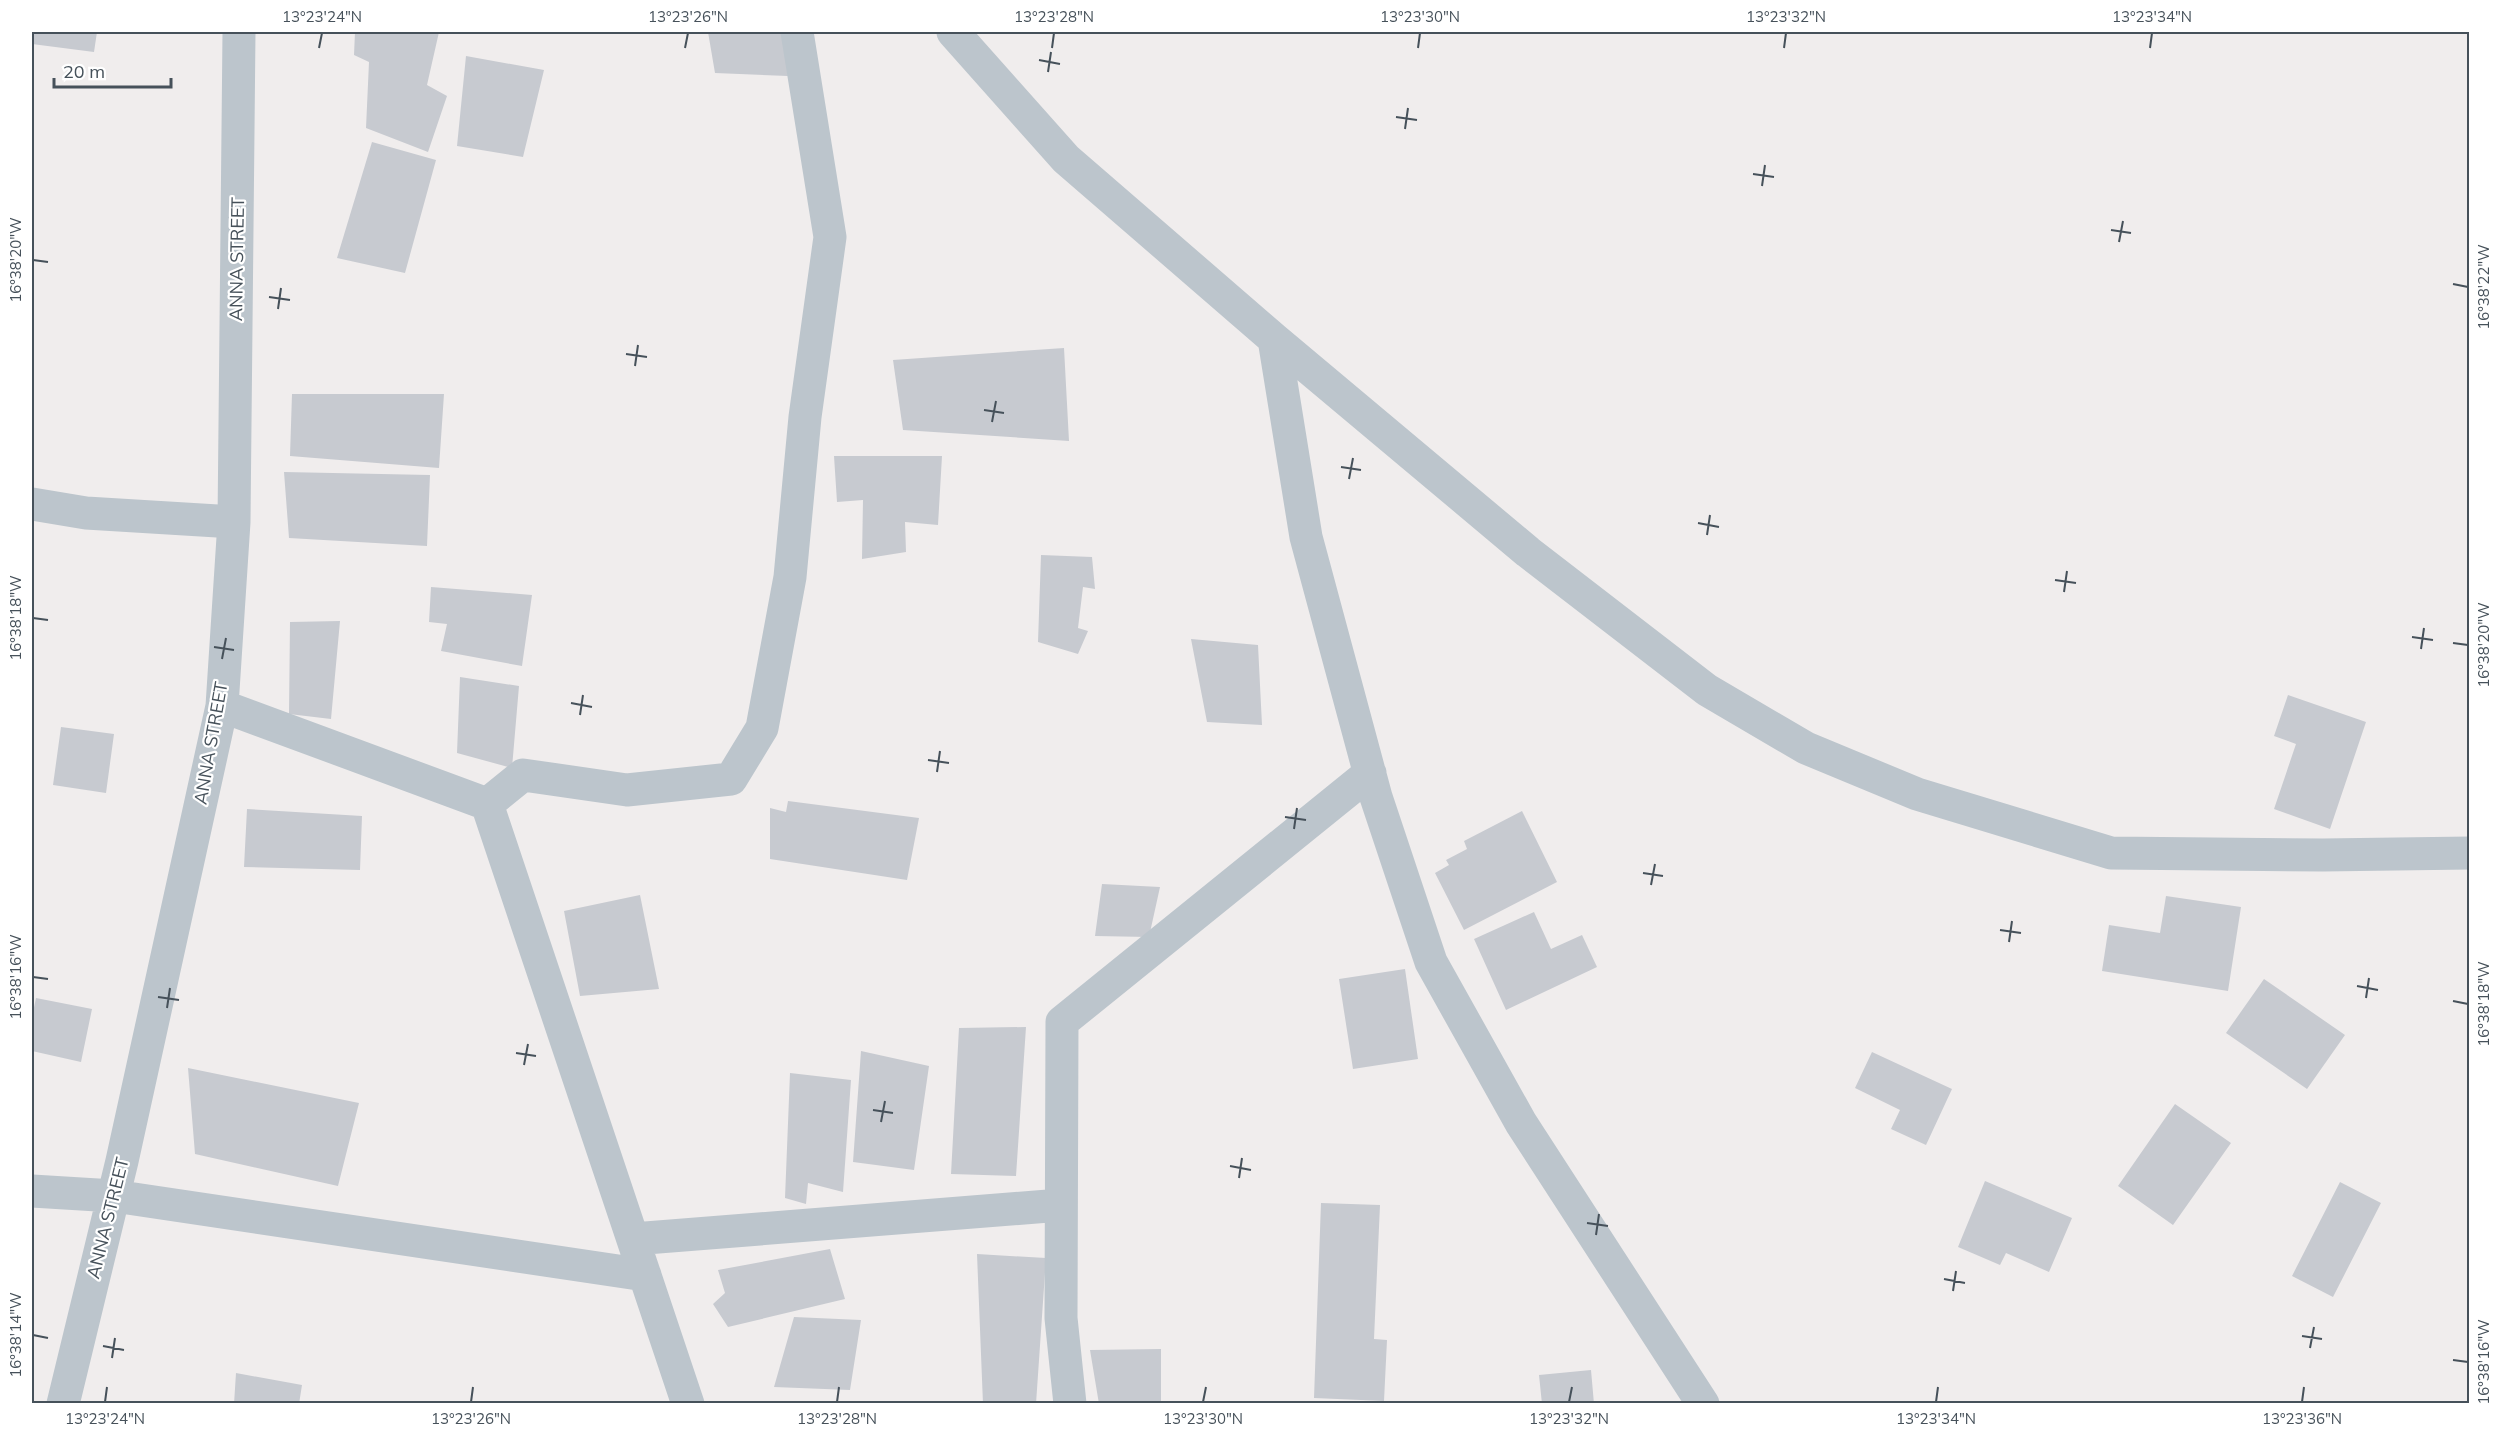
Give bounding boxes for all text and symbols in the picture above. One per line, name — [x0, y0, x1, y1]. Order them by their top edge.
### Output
text: 13°23'24"N — [282, 7, 362, 26]
text: 13°23'26"N — [648, 7, 728, 26]
text: 13°23'28"N — [1014, 7, 1094, 26]
text: 13°23'30"N — [1380, 7, 1460, 26]
text: 13°23'32"N — [1746, 7, 1826, 26]
text: 13°23'34"N — [2112, 7, 2192, 26]
scale bar — [54, 51, 171, 89]
text: 20 m — [63, 60, 105, 83]
street label: ANNA STREET — [224, 197, 249, 321]
text: 16°38'20"W — [6, 217, 25, 303]
text: 16°38'22"W — [2474, 244, 2493, 330]
text: 16°38'18"W — [6, 575, 25, 661]
text: 16°38'20"W — [2474, 602, 2493, 688]
street label: ANNA STREET — [188, 680, 233, 806]
text: 16°38'16"W — [6, 934, 25, 1020]
text: 16°38'18"W — [2474, 961, 2493, 1047]
street label: ANNA STREET — [81, 1155, 134, 1281]
text: 16°38'14"W — [6, 1292, 25, 1378]
text: 16°38'16"W — [2474, 1319, 2493, 1405]
text: 13°23'24"N — [65, 1409, 145, 1428]
text: 13°23'26"N — [431, 1409, 511, 1428]
text: 13°23'28"N — [797, 1409, 877, 1428]
text: 13°23'30"N — [1163, 1409, 1243, 1428]
text: 13°23'32"N — [1529, 1409, 1609, 1428]
text: 13°23'34"N — [1896, 1409, 1976, 1428]
text: 13°23'36"N — [2262, 1409, 2342, 1428]

